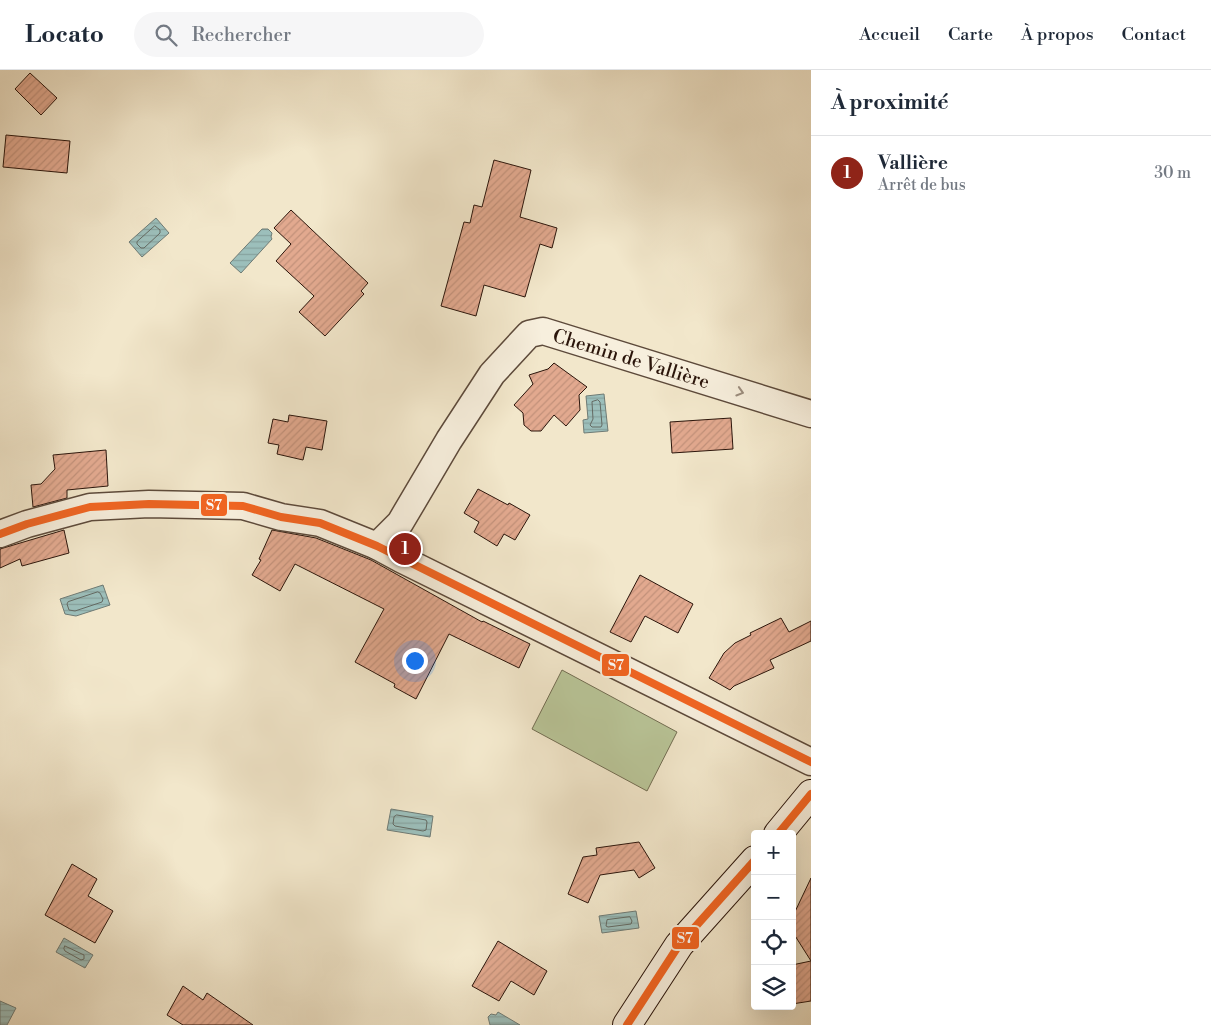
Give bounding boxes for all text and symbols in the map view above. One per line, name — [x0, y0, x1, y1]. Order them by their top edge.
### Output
search box — [134, 12, 484, 57]
text: Locato — [25, 20, 104, 50]
icon: search — [152, 21, 180, 49]
text: Rechercher — [192, 23, 291, 47]
text: Accueil — [859, 23, 920, 46]
text: Carte — [948, 23, 993, 46]
text: À propos — [1021, 23, 1094, 46]
text: Contact — [1122, 23, 1186, 46]
text: À proximité — [831, 90, 948, 116]
text: Vallière — [878, 151, 948, 175]
text: 1 — [843, 163, 851, 183]
text: 30 m — [1154, 163, 1191, 183]
text: Arrêt de bus — [878, 175, 966, 195]
street label: Chemin de Vallière — [550, 324, 712, 394]
one-way arrow — [735, 387, 743, 397]
line badge: S7 — [200, 493, 228, 517]
text: S7 — [206, 497, 223, 515]
pin: 1 — [389, 530, 421, 568]
your location — [402, 648, 428, 674]
line badge: S7 — [601, 653, 630, 677]
text: S7 — [608, 657, 625, 675]
map controls — [751, 830, 796, 1010]
button: + — [751, 830, 796, 875]
button: − — [751, 875, 796, 920]
button: locate — [751, 920, 796, 965]
line badge: S7 — [671, 926, 700, 950]
text: S7 — [677, 930, 694, 948]
button: layers — [751, 965, 796, 1010]

